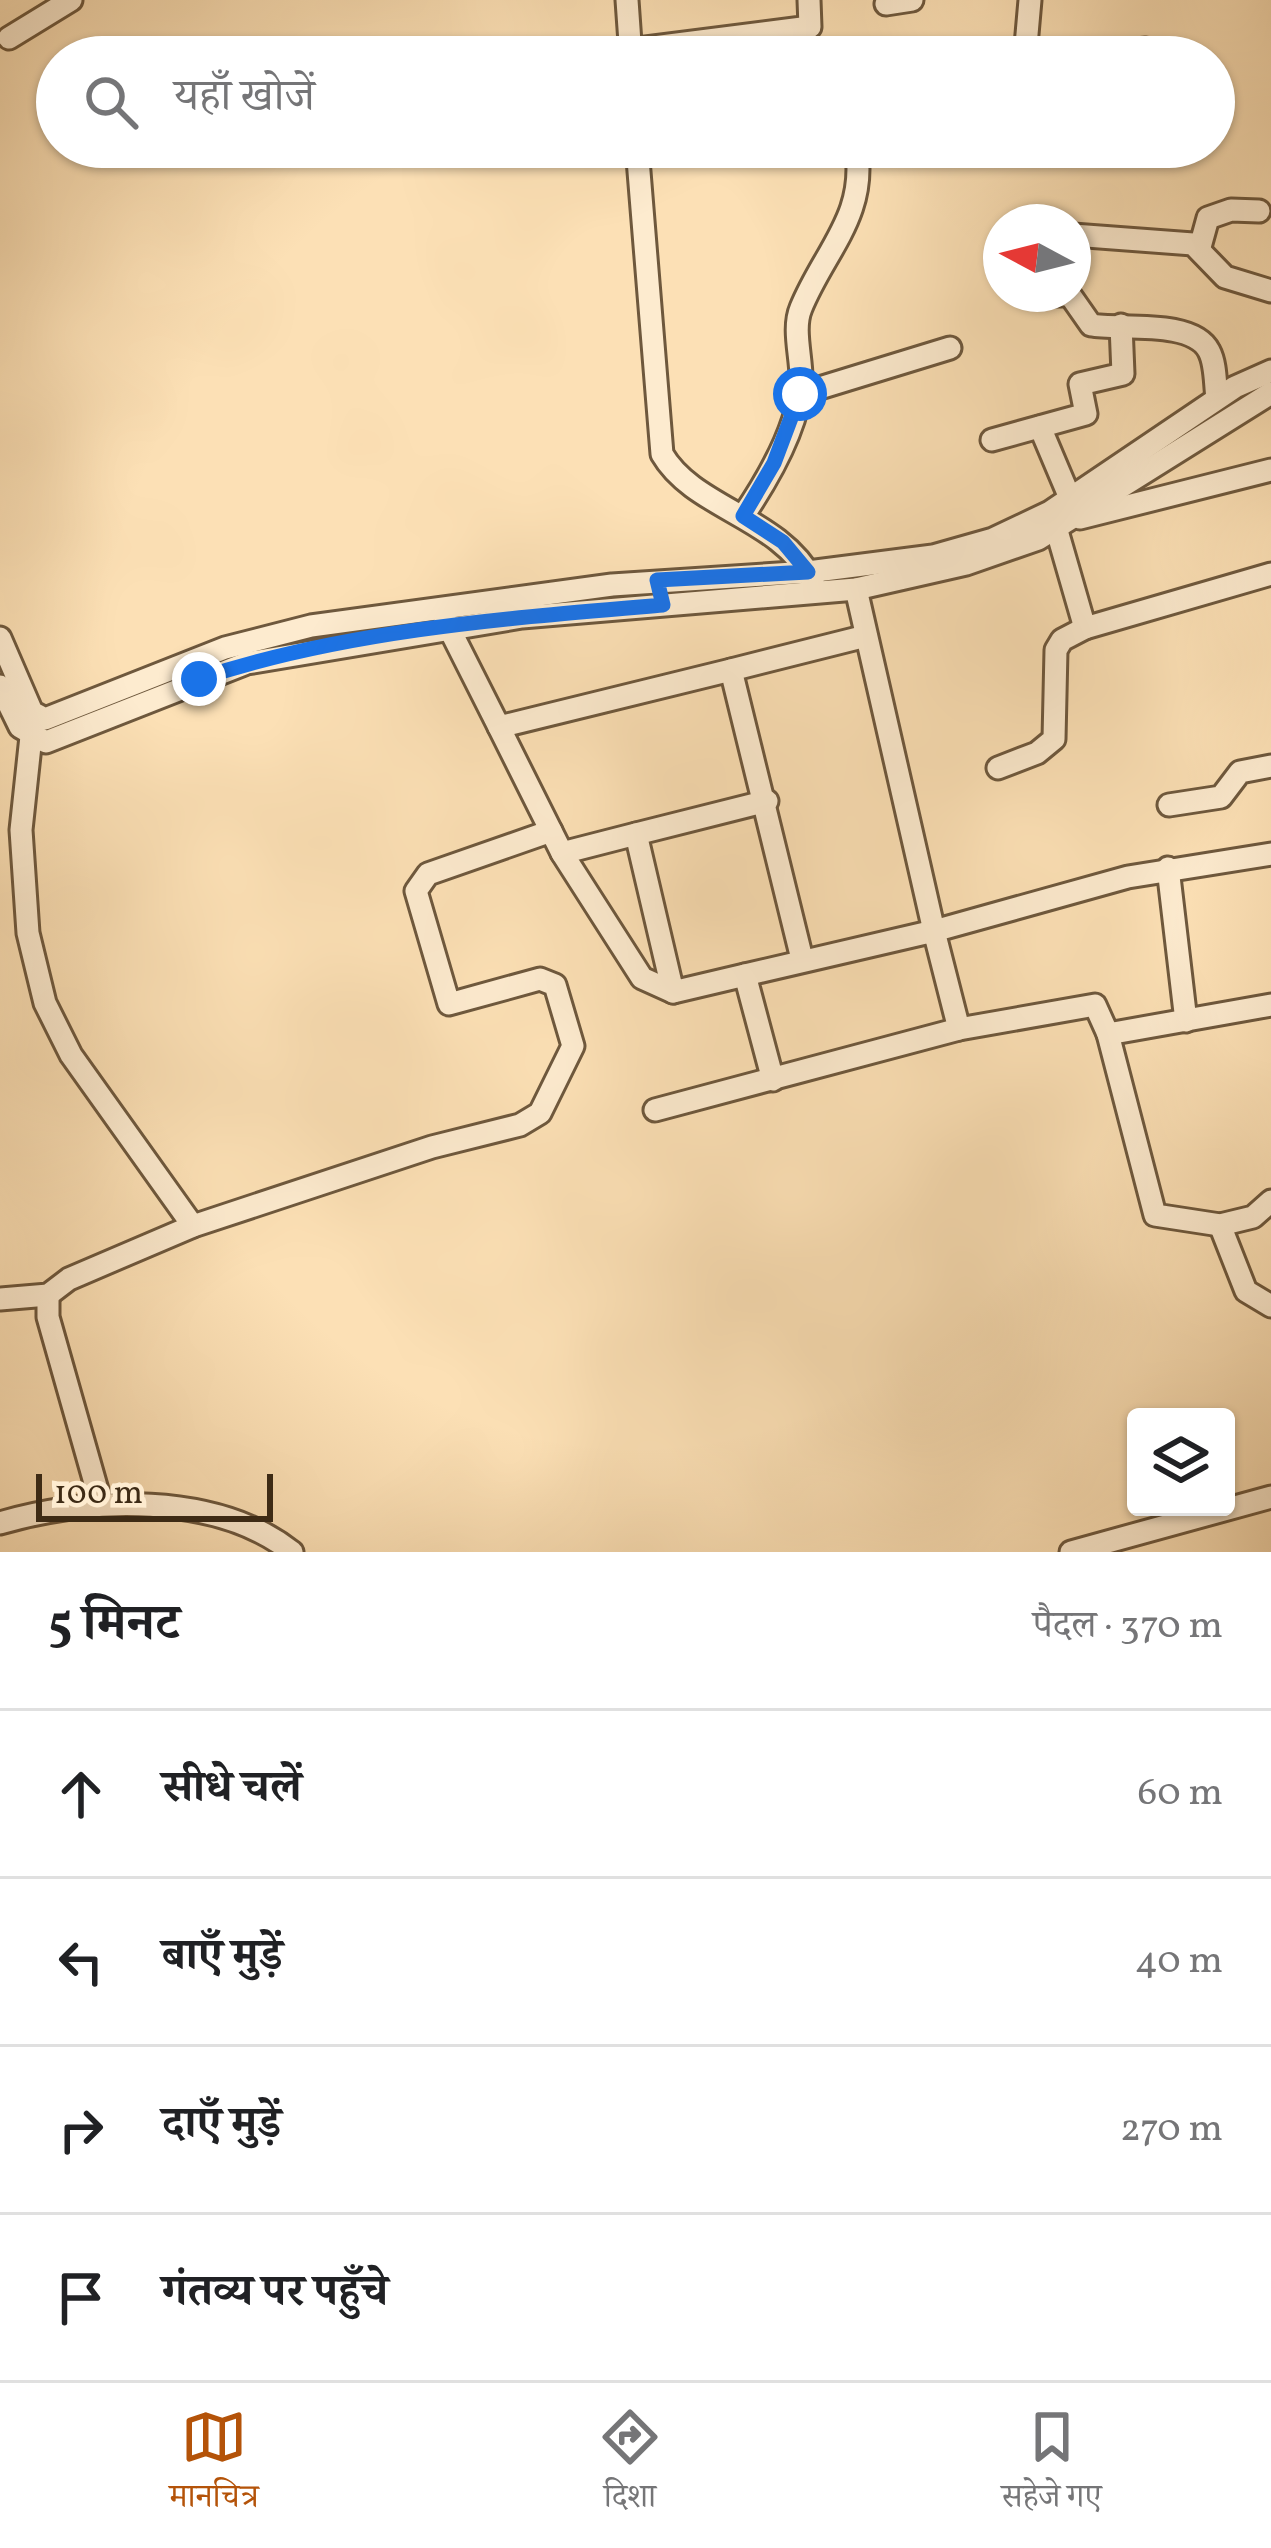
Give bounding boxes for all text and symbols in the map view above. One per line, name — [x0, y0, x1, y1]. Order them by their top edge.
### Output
search box — [36, 36, 1235, 168]
text: यहाँ खोजें — [174, 67, 315, 130]
icon: search — [78, 69, 144, 135]
north arrow — [983, 204, 1091, 312]
route start — [773, 367, 827, 421]
route end — [172, 652, 226, 706]
map controls — [1127, 1408, 1235, 1516]
button: layers — [1127, 1408, 1235, 1516]
scale bar — [36, 1468, 273, 1521]
text: 100 m — [54, 1472, 143, 1518]
text: 5 मिनट — [48, 1590, 179, 1661]
text: पैदल · 370 m — [1033, 1600, 1223, 1654]
text: सीधे चलें — [162, 1758, 302, 1821]
icon: ahead — [48, 1761, 114, 1827]
text: 60 m — [1138, 1767, 1223, 1821]
text: बाएँ मुड़ें — [162, 1926, 283, 1989]
icon: left — [48, 1929, 114, 1995]
text: 40 m — [1135, 1935, 1223, 1989]
text: दाएँ मुड़ें — [162, 2094, 281, 2157]
icon: right — [48, 2097, 114, 2163]
text: 270 m — [1120, 2103, 1223, 2157]
text: गंतव्य पर पहुँचे — [162, 2262, 388, 2325]
icon: arrive — [48, 2265, 114, 2331]
tab: मानचित्र — [169, 2404, 259, 2528]
tab: दिशा — [597, 2404, 663, 2528]
tab: सहेजे गए — [1001, 2404, 1102, 2528]

